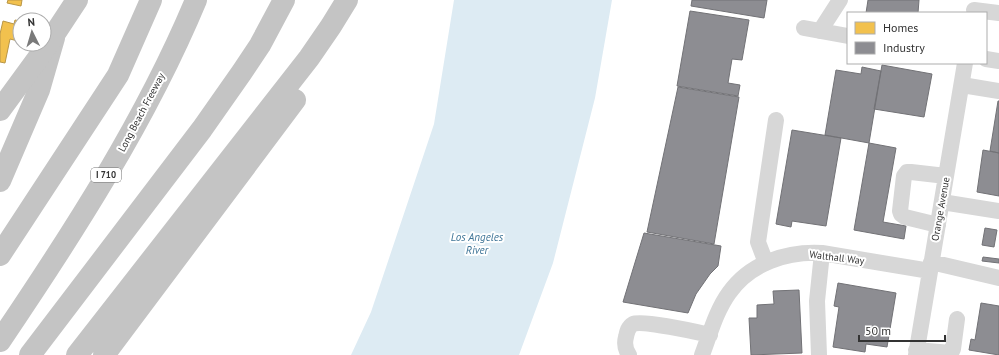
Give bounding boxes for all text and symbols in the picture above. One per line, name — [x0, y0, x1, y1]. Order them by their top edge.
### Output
north arrow — [12, 12, 52, 52]
legend — [847, 12, 987, 64]
text: N — [27, 15, 35, 29]
text: Homes — [883, 20, 918, 35]
text: Industry — [883, 40, 925, 55]
street label: Long Beach Freeway — [115, 70, 168, 154]
road number: I 710 — [91, 168, 121, 182]
street label: Orange Avenue — [928, 176, 953, 242]
water label: Los Angeles River — [451, 230, 504, 257]
street label: Walthall Way — [809, 248, 866, 267]
scale bar — [859, 317, 945, 343]
text: 50 m — [865, 323, 891, 338]

